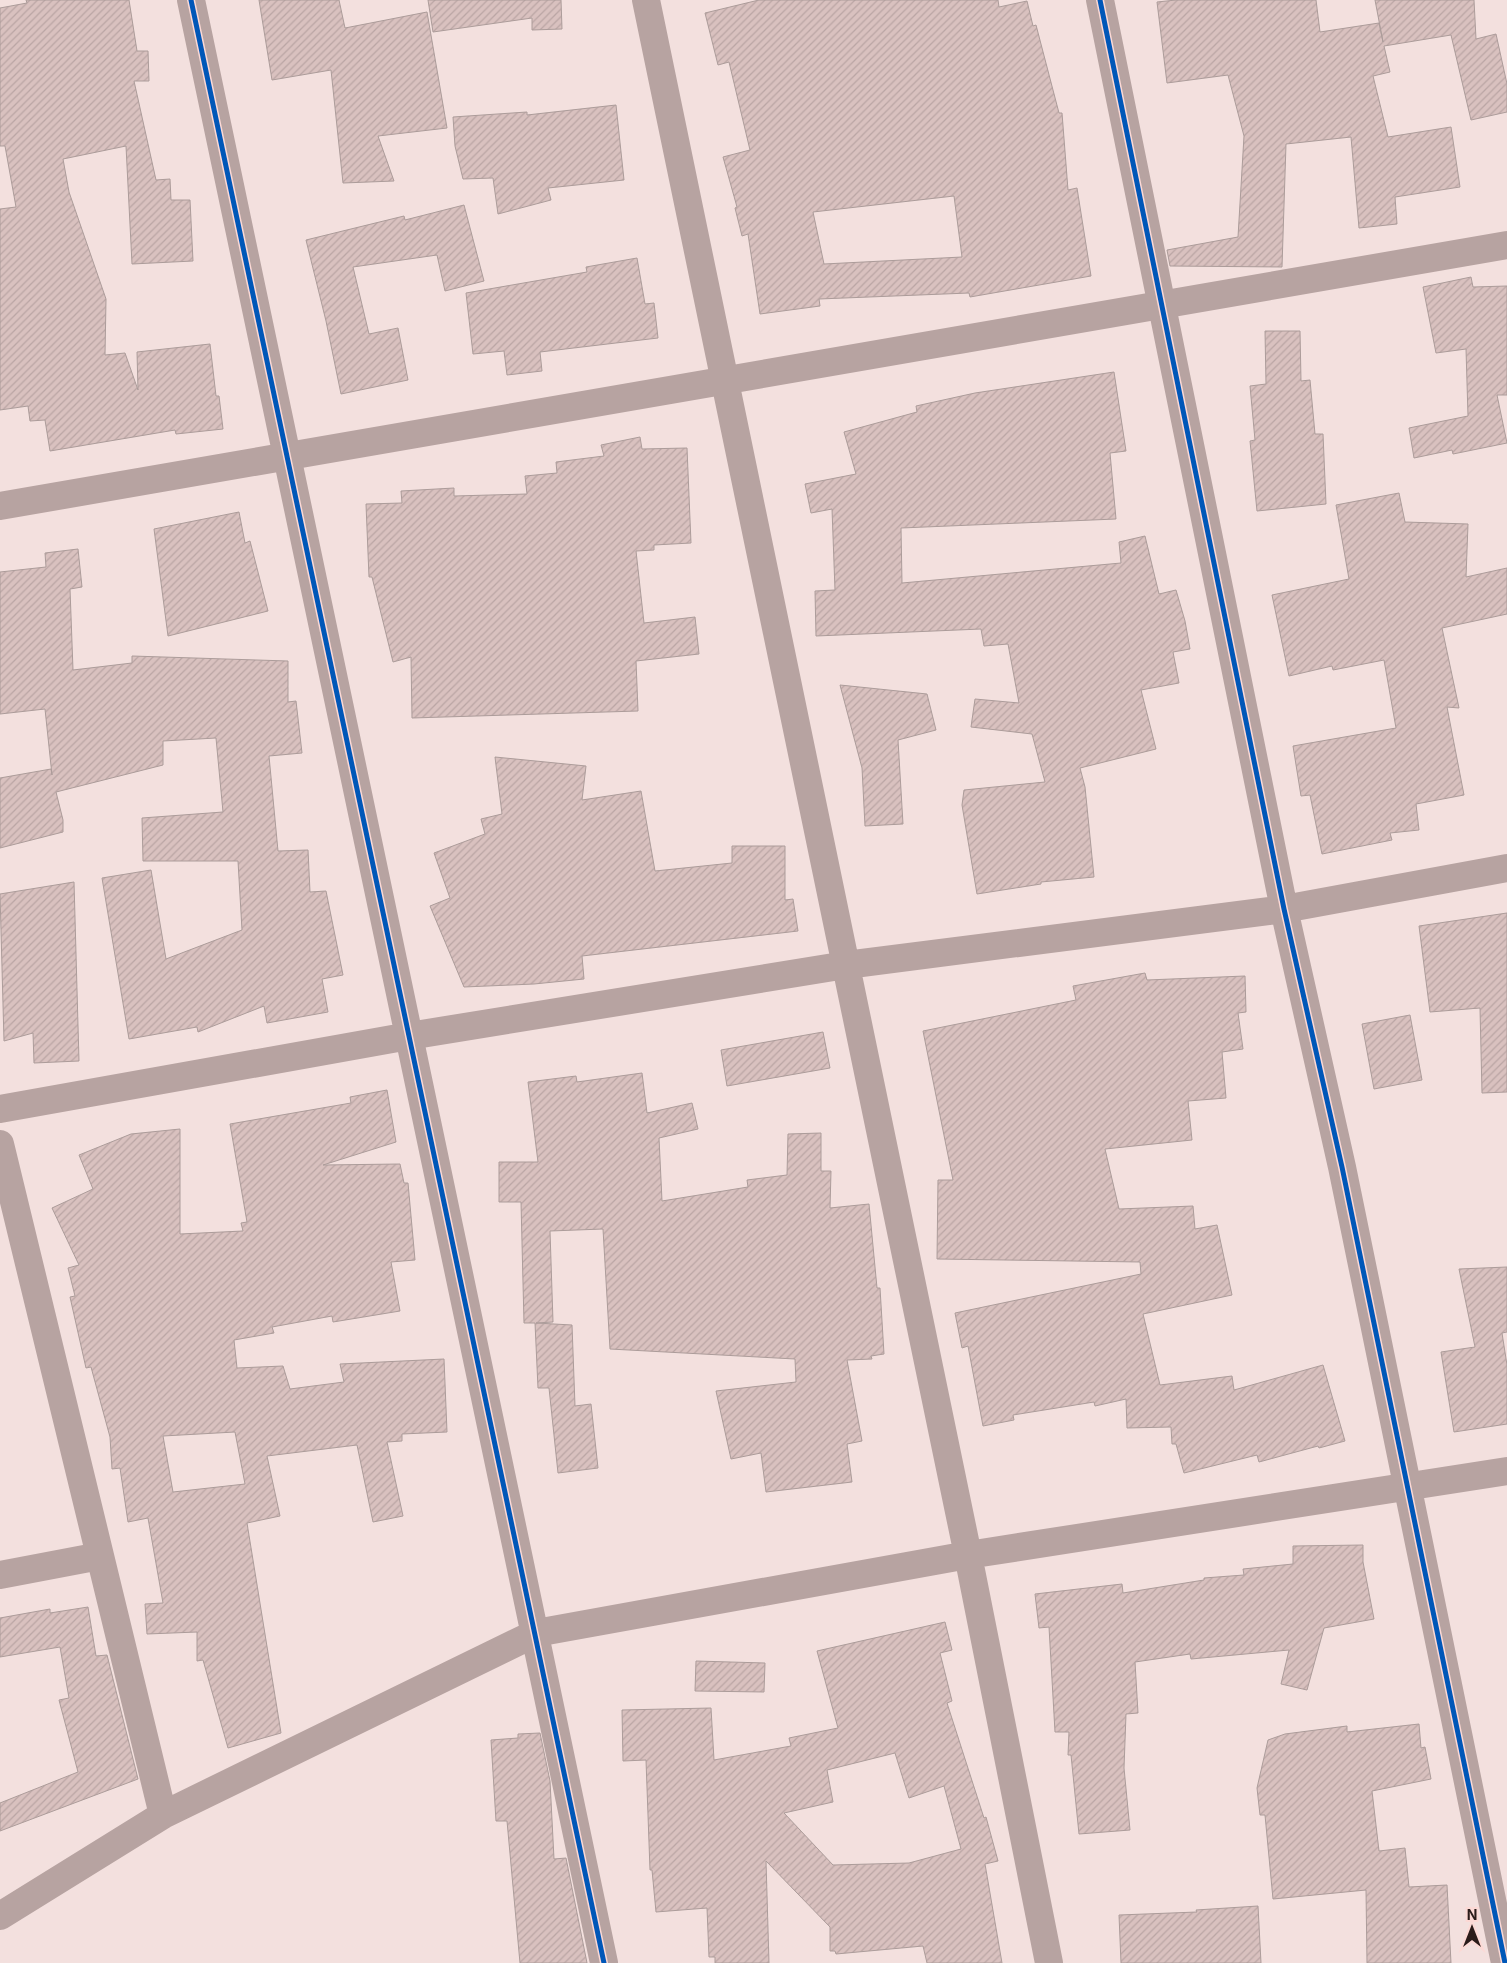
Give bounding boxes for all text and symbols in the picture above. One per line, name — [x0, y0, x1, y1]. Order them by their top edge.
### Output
north arrow — [1447, 1903, 1497, 1953]
text: N — [1467, 1906, 1477, 1923]

